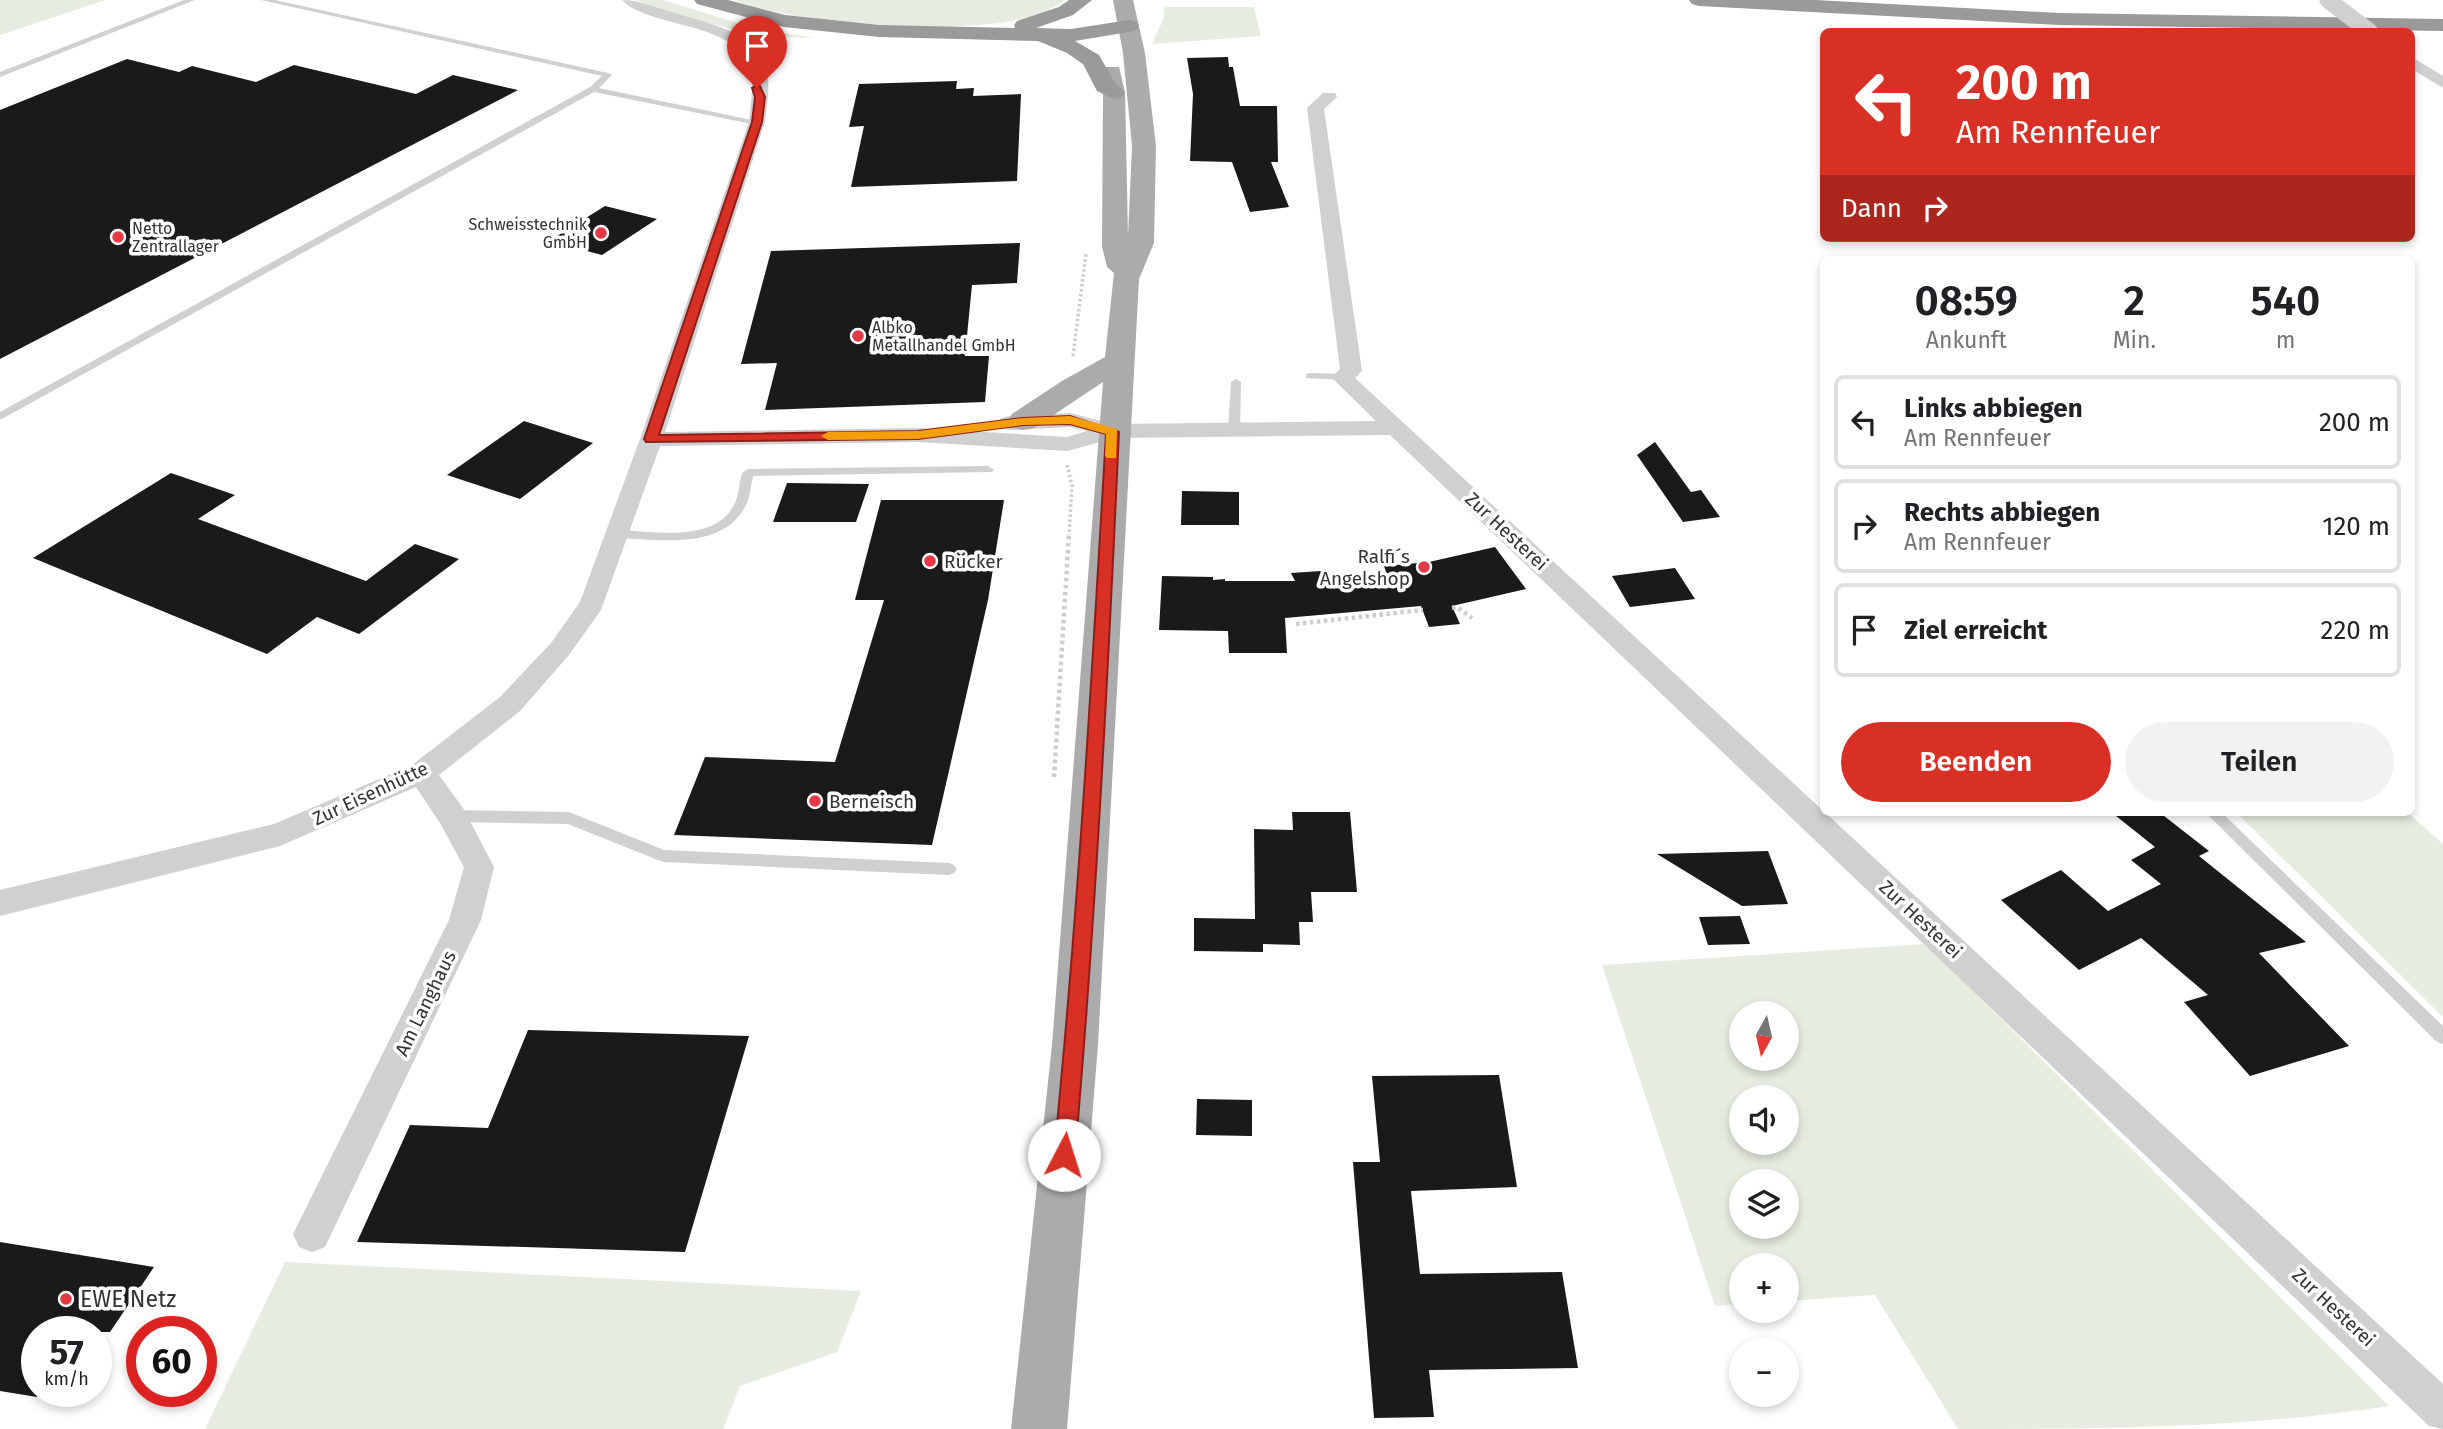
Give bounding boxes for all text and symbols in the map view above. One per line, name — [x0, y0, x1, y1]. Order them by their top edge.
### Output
pin — [727, 16, 787, 88]
icon: arrive — [738, 27, 776, 65]
text: 200 m — [1956, 53, 2092, 112]
icon: left — [1841, 56, 1932, 147]
text: Am Rennfeuer — [1956, 113, 2160, 151]
icon: right — [1916, 189, 1954, 227]
text: Dann — [1841, 193, 1902, 224]
place label: Schweisstechnik GmbH — [468, 215, 588, 252]
place label: Netto Zentrallager — [132, 219, 220, 256]
marker: Schweisstechnik GmbH — [593, 225, 609, 241]
marker: Netto Zentrallager — [110, 229, 126, 245]
text: 08:59 — [1915, 276, 2018, 326]
text: 2 — [2124, 276, 2145, 326]
text: 540 — [2251, 276, 2320, 326]
place label: Albko Metallhandel GmbH — [872, 318, 1016, 355]
text: Ankunft — [1926, 326, 2007, 354]
text: Min. — [2113, 326, 2156, 354]
text: m — [2276, 326, 2295, 354]
marker: Albko Metallhandel GmbH — [850, 328, 866, 344]
text: Links abbiegen — [1904, 393, 2083, 424]
icon: left — [1845, 403, 1883, 441]
text: 200 m — [2319, 407, 2390, 438]
text: Am Rennfeuer — [1904, 424, 2051, 452]
street label: Zur Hesterei — [1461, 487, 1553, 575]
text: Rechts abbiegen — [1904, 497, 2100, 528]
icon: right — [1845, 507, 1883, 545]
text: 120 m — [2322, 511, 2390, 542]
text: Am Rennfeuer — [1904, 528, 2051, 556]
place label: Ralfi´s Angelshop — [1320, 545, 1410, 590]
place label: Rücker — [944, 550, 1004, 573]
marker: Rücker — [922, 553, 938, 569]
marker: Ralfi´s Angelshop — [1416, 559, 1432, 575]
icon: arrive — [1845, 611, 1883, 649]
text: Ziel erreicht — [1904, 615, 2047, 646]
text: 220 m — [2321, 615, 2390, 646]
button: Beenden — [1841, 722, 2111, 802]
button: Teilen — [2125, 722, 2394, 802]
street label: Zur Eisenhütte — [309, 757, 432, 830]
place label: Berneisch — [829, 790, 914, 813]
marker: Berneisch — [807, 793, 823, 809]
street label: Zur Hesterei — [1875, 875, 1967, 963]
street label: Am Langhaus — [390, 947, 461, 1060]
north arrow — [1729, 1001, 1799, 1071]
map controls — [1729, 1001, 1799, 1407]
button: sound — [1729, 1085, 1799, 1155]
position arrow — [1027, 1118, 1101, 1192]
button: layers — [1729, 1169, 1799, 1239]
button: + — [1729, 1253, 1799, 1323]
street label: Zur Hesterei — [2288, 1263, 2380, 1351]
place label: EWE Netz — [80, 1285, 176, 1313]
marker: EWE Netz — [58, 1291, 74, 1307]
speed limit sign: 60 — [126, 1316, 217, 1407]
text: 57 — [49, 1331, 84, 1373]
button: − — [1729, 1337, 1799, 1407]
text: km/h — [44, 1368, 89, 1390]

